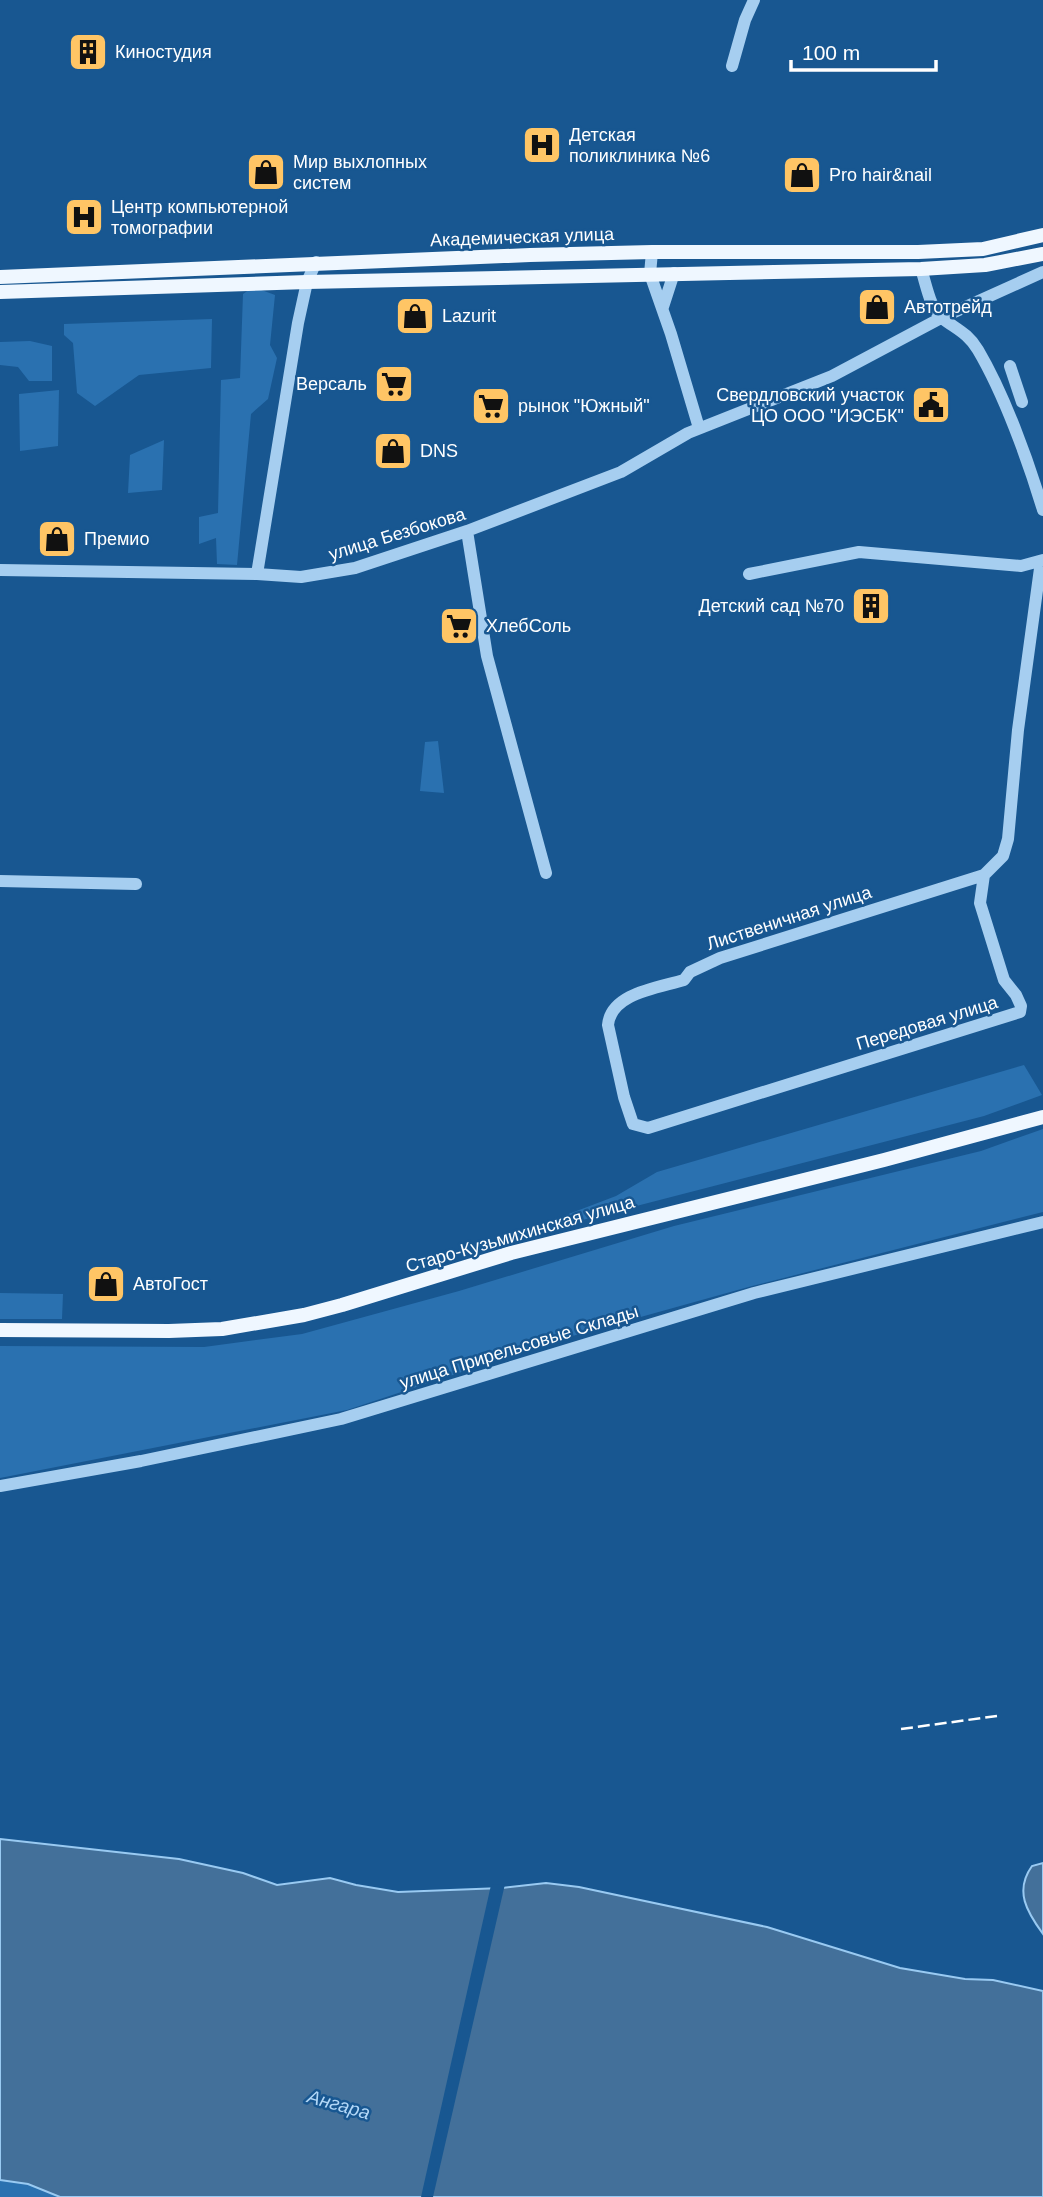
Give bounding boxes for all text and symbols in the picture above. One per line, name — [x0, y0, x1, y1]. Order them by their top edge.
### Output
scale bar — [791, 28, 936, 72]
building icon: Киностудия — [67, 31, 109, 73]
text: 100 m — [802, 41, 860, 64]
place label: Киностудия — [115, 42, 212, 62]
hospital icon: Детская поликлиника №6 — [521, 124, 563, 166]
place label: Детская поликлиника №6 — [569, 125, 710, 166]
shop icon: Мир выхлопных систем — [245, 151, 287, 193]
place label: Мир выхлопных систем — [293, 152, 427, 193]
shop icon: Pro hair&nail — [781, 154, 823, 196]
place label: Pro hair&nail — [829, 165, 932, 185]
hospital icon: Центр компьютерной томографии — [63, 196, 105, 238]
place label: Центр компьютерной томографии — [111, 197, 288, 238]
street label: Академическая улица — [430, 224, 615, 250]
shop icon: Автотрейд — [856, 286, 898, 328]
shop icon: Lazurit — [394, 295, 436, 337]
place label: Автотрейд — [904, 297, 992, 317]
place label: Lazurit — [442, 306, 496, 326]
supermarket icon: Версаль — [373, 363, 415, 405]
place label: Версаль — [296, 374, 367, 394]
public building icon: Свердловский участок ЦО ООО "ИЭСБК" — [910, 384, 952, 426]
supermarket icon: рынок "Южный" — [470, 385, 512, 427]
place label: Свердловский участок ЦО ООО "ИЭСБК" — [716, 385, 904, 426]
place label: рынок "Южный" — [518, 396, 650, 416]
shop icon: DNS — [372, 430, 414, 472]
place label: DNS — [420, 441, 458, 461]
street label: улица Безбокова — [326, 503, 469, 564]
shop icon: Премио — [36, 518, 78, 560]
place label: Премио — [84, 529, 149, 549]
building icon: Детский сад №70 — [850, 585, 892, 627]
place label: Детский сад №70 — [699, 596, 844, 616]
supermarket icon: ХлебСоль — [438, 605, 480, 647]
place label: ХлебСоль — [486, 616, 571, 636]
street label: Лиственичная улица — [704, 882, 875, 954]
street label: Передовая улица — [854, 992, 1001, 1054]
street label: Старо-Кузьмихинская улица — [403, 1191, 638, 1276]
shop icon: АвтоГост — [85, 1263, 127, 1305]
place label: АвтоГост — [133, 1274, 208, 1294]
street label: улица Прирельсовые Склады — [397, 1301, 641, 1393]
water label: Ангара — [304, 2085, 373, 2123]

